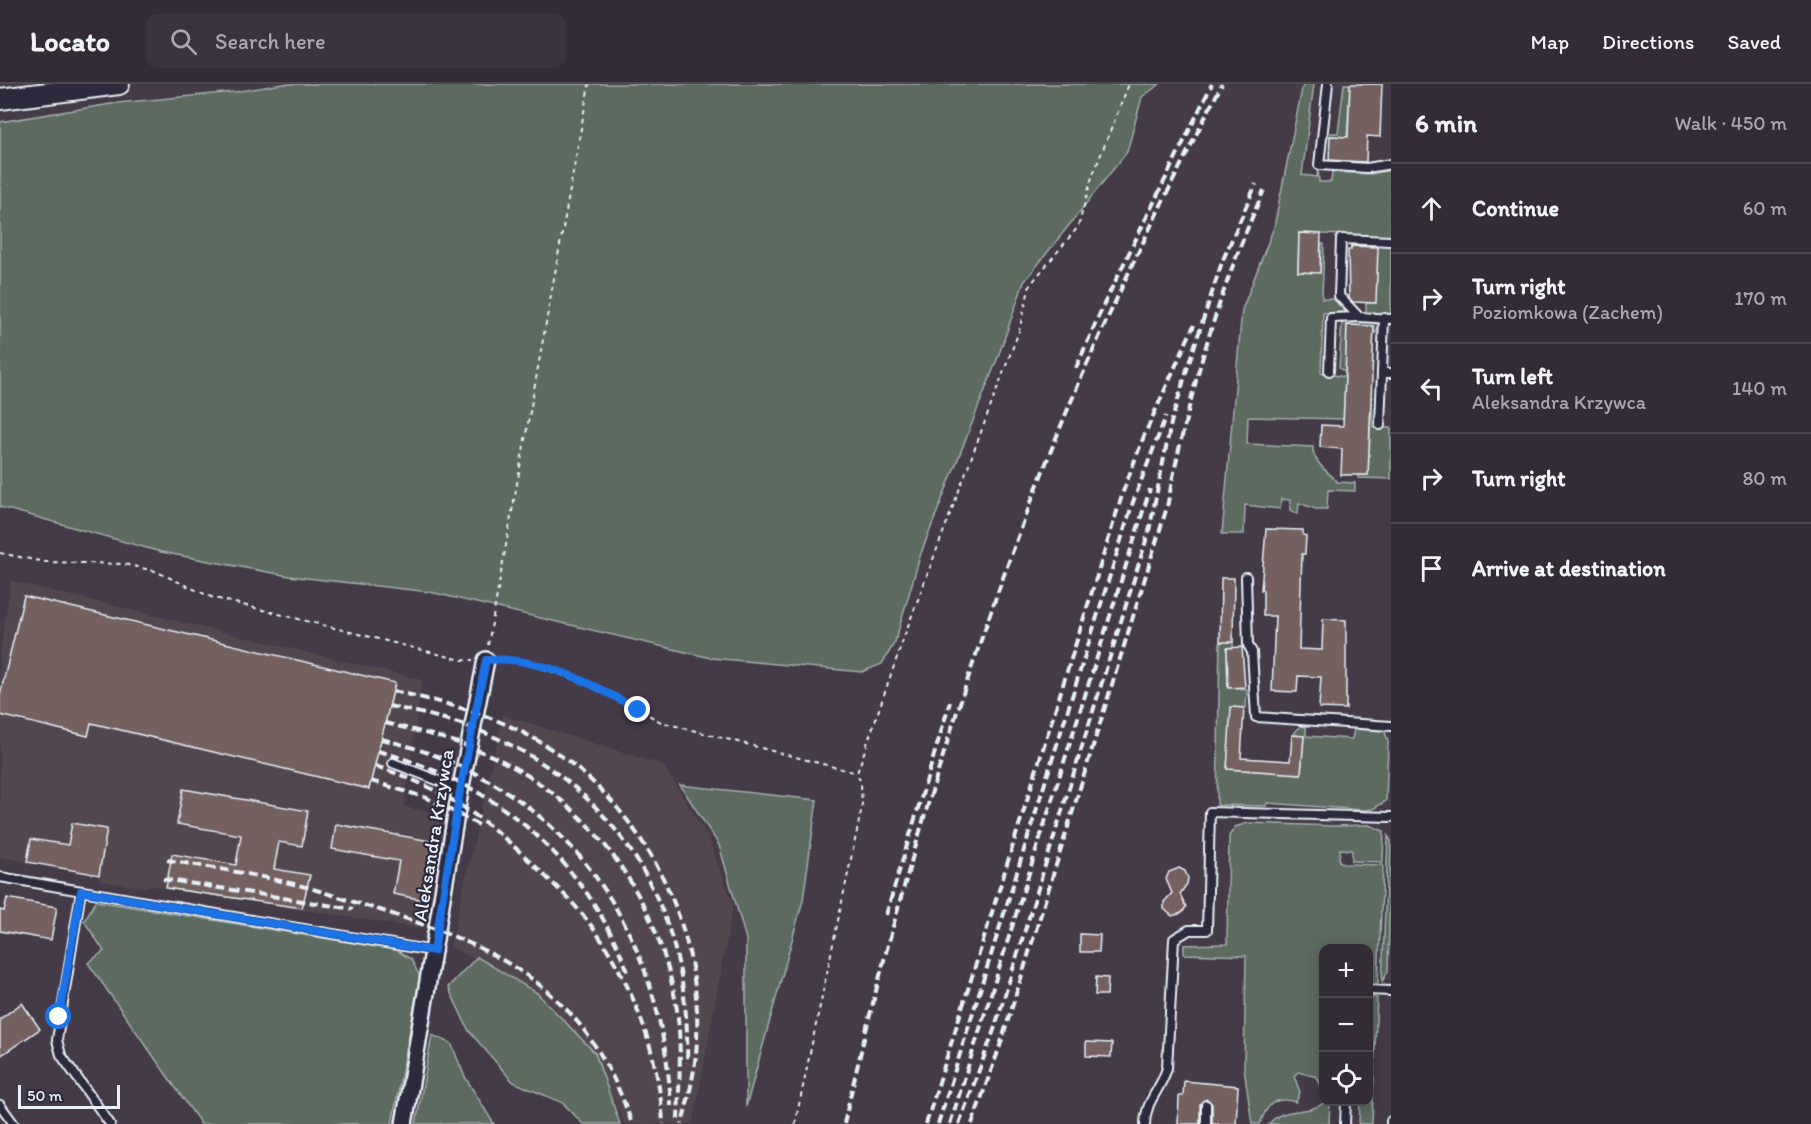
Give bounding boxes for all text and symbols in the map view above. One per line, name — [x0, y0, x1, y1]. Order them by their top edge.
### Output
search box — [146, 14, 566, 68]
text: Locato — [30, 24, 110, 58]
icon: search — [167, 25, 200, 58]
text: Search here — [215, 28, 325, 55]
text: Map — [1531, 29, 1569, 54]
text: Directions — [1602, 29, 1694, 54]
text: Saved — [1727, 29, 1781, 54]
text: 6 min — [1415, 107, 1477, 139]
text: Walk · 450 m — [1674, 111, 1787, 135]
icon: ahead — [1415, 192, 1448, 225]
text: Continue — [1472, 195, 1559, 222]
text: 60 m — [1743, 196, 1787, 220]
text: Turn right — [1472, 273, 1566, 300]
icon: right — [1415, 282, 1448, 315]
text: 170 m — [1734, 286, 1787, 310]
text: Poziomkowa (Zachem) — [1472, 300, 1663, 324]
text: Turn left — [1472, 363, 1553, 390]
icon: left — [1415, 372, 1448, 405]
text: 140 m — [1732, 376, 1787, 400]
text: Aleksandra Krzywca — [1472, 390, 1646, 414]
icon: right — [1415, 462, 1448, 495]
text: Turn right — [1472, 465, 1566, 492]
text: 80 m — [1742, 466, 1787, 490]
icon: arrive — [1415, 552, 1448, 585]
text: Arrive at destination — [1472, 555, 1666, 582]
route end — [624, 696, 650, 722]
street label: Aleksandra Krzywca — [408, 747, 459, 923]
map controls — [1319, 944, 1373, 1106]
button: + — [1319, 944, 1373, 998]
button: − — [1319, 998, 1373, 1052]
route start — [45, 1003, 71, 1029]
button: locate — [1319, 1052, 1373, 1106]
scale bar — [18, 1082, 120, 1110]
text: 50 m — [27, 1086, 62, 1105]

